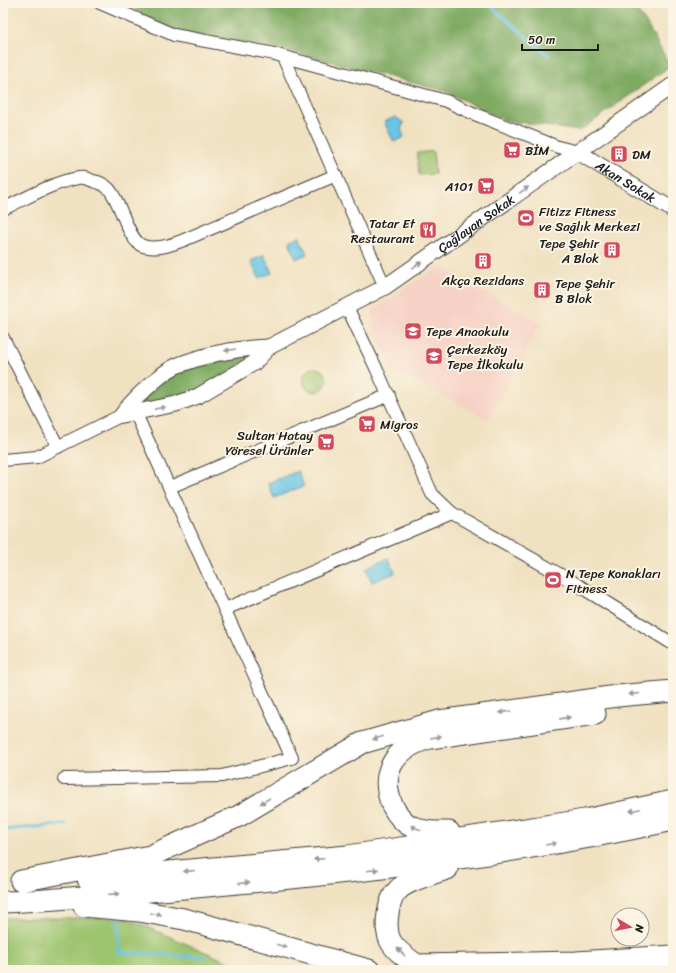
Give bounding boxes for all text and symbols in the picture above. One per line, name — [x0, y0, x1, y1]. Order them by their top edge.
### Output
scale bar — [522, 26, 598, 52]
text: 50 m — [528, 29, 555, 51]
place label: BİM — [525, 139, 549, 162]
supermarket icon: BİM — [502, 140, 522, 160]
place label: DM — [632, 143, 651, 166]
building icon: DM — [609, 144, 629, 164]
street label: Akan Sokak — [590, 154, 660, 209]
place label: A101 — [444, 175, 473, 198]
supermarket icon: A101 — [476, 176, 496, 196]
one-way arrow — [519, 187, 529, 195]
street label: Çağlayan Sokak — [433, 188, 520, 259]
place label: Fitizz Fitness ve Sağlık Merkezi — [539, 200, 640, 238]
sports icon: Fitizz Fitness ve Sağlık Merkezi — [516, 208, 536, 228]
place label: Tatar Et Restaurant — [351, 212, 416, 250]
restaurant icon: Tatar Et Restaurant — [418, 220, 438, 240]
place label: Tepe Şehir A Blok — [539, 232, 600, 270]
building icon: Tepe Şehir A Blok — [602, 240, 622, 260]
building icon: Akça Rezidans — [473, 251, 493, 271]
one-way arrow — [412, 261, 423, 269]
place label: Akça Rezidans — [441, 269, 524, 292]
place label: Tepe Şehir B Blok — [555, 272, 615, 310]
building icon: Tepe Şehir B Blok — [532, 280, 552, 300]
place label: Tepe Anaokulu — [426, 320, 509, 343]
school or university icon: Tepe Anaokulu — [403, 321, 423, 341]
place label: Çerkezköy Tepe İlkokulu — [447, 338, 523, 376]
school or university icon: Çerkezköy Tepe İlkokulu — [424, 346, 444, 366]
one-way arrow — [224, 348, 236, 354]
one-way arrow — [154, 404, 166, 410]
place label: Migros — [380, 413, 419, 436]
supermarket icon: Migros — [357, 414, 377, 434]
place label: Sultan Hatay Yöresel Ürünler — [225, 424, 314, 462]
supermarket icon: Sultan Hatay Yöresel Ürünler — [316, 432, 336, 452]
place label: N Tepe Konakları Fitness — [566, 562, 661, 600]
sports icon: N Tepe Konakları Fitness — [543, 570, 563, 590]
one-way arrow — [628, 691, 640, 698]
one-way arrow — [499, 709, 511, 715]
one-way arrow — [558, 715, 571, 721]
one-way arrow — [430, 734, 442, 740]
one-way arrow — [372, 736, 385, 742]
one-way arrow — [259, 797, 271, 804]
one-way arrow — [629, 807, 641, 813]
one-way arrow — [410, 825, 421, 831]
one-way arrow — [545, 841, 557, 847]
one-way arrow — [313, 855, 325, 862]
one-way arrow — [183, 867, 195, 874]
one-way arrow — [367, 867, 379, 873]
one-way arrow — [238, 879, 250, 886]
one-way arrow — [108, 890, 120, 897]
north arrow — [610, 907, 650, 947]
one-way arrow — [150, 911, 162, 917]
text: N — [629, 922, 650, 934]
one-way arrow — [276, 943, 288, 949]
one-way arrow — [396, 947, 405, 957]

